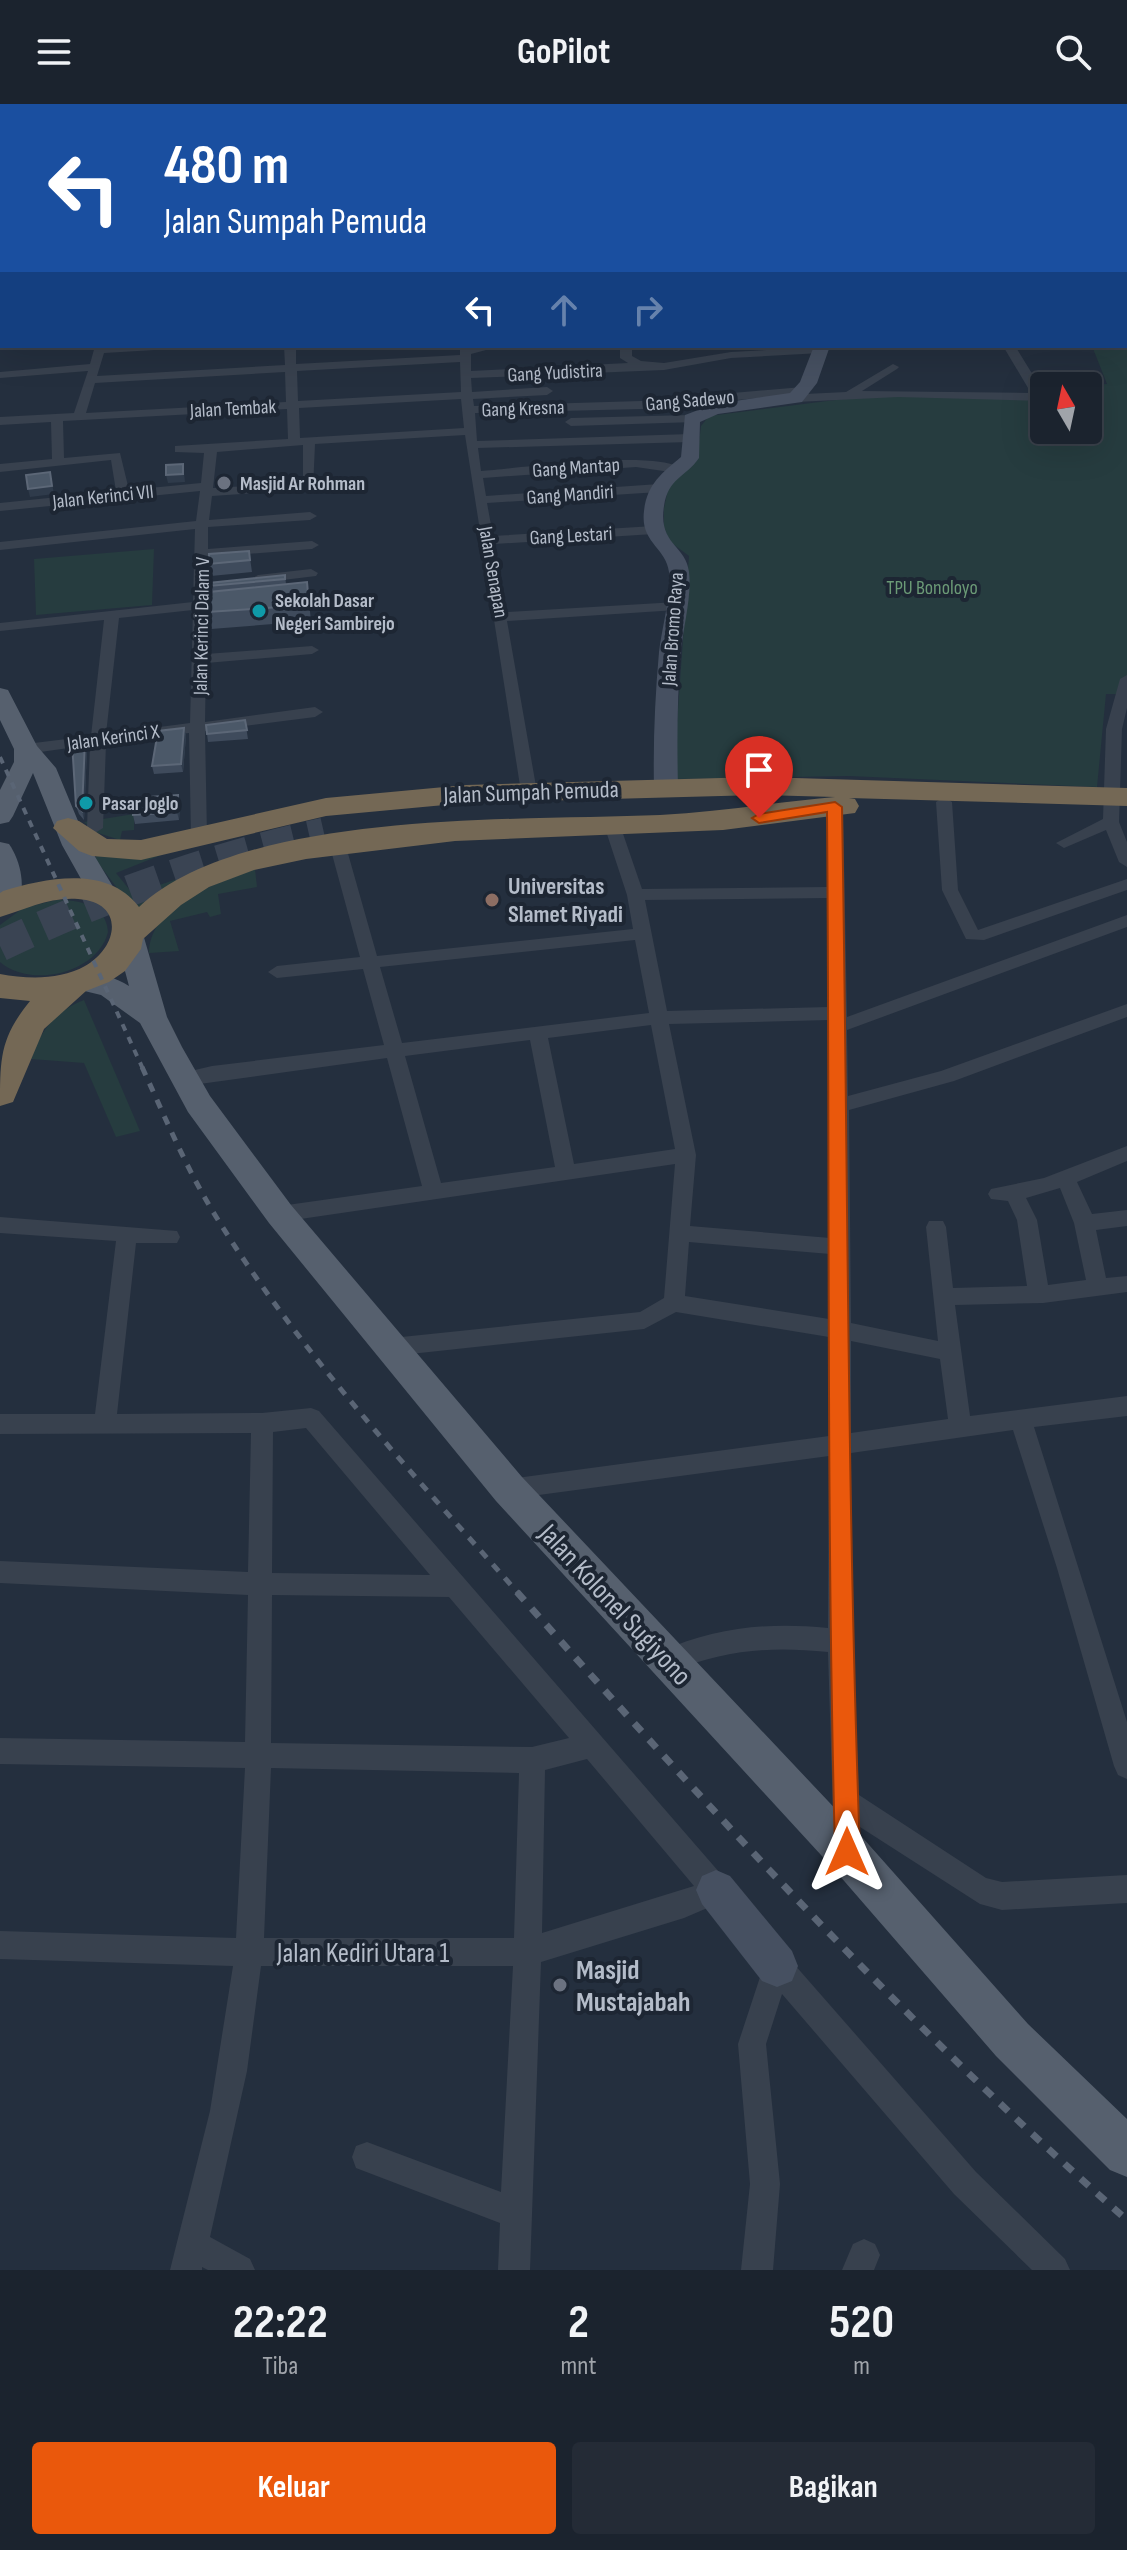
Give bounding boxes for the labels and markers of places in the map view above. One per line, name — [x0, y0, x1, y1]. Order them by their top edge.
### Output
place label: Masjid Ar Rohman — [240, 472, 365, 496]
marker: Masjid Ar Rohman — [215, 474, 233, 492]
place label: Sekolah Dasar Negeri Sambirejo — [275, 589, 395, 636]
marker: Sekolah Dasar Negeri Sambirejo — [250, 602, 268, 620]
pin — [725, 736, 793, 818]
place label: Pasar Joglo — [102, 792, 179, 816]
marker: Pasar Joglo — [77, 794, 95, 812]
place label: Universitas Slamet Riyadi — [508, 872, 623, 929]
marker: Universitas Slamet Riyadi — [483, 891, 501, 909]
place label: Masjid Mustajabah — [576, 1954, 690, 2019]
marker: Masjid Mustajabah — [551, 1976, 569, 1994]

